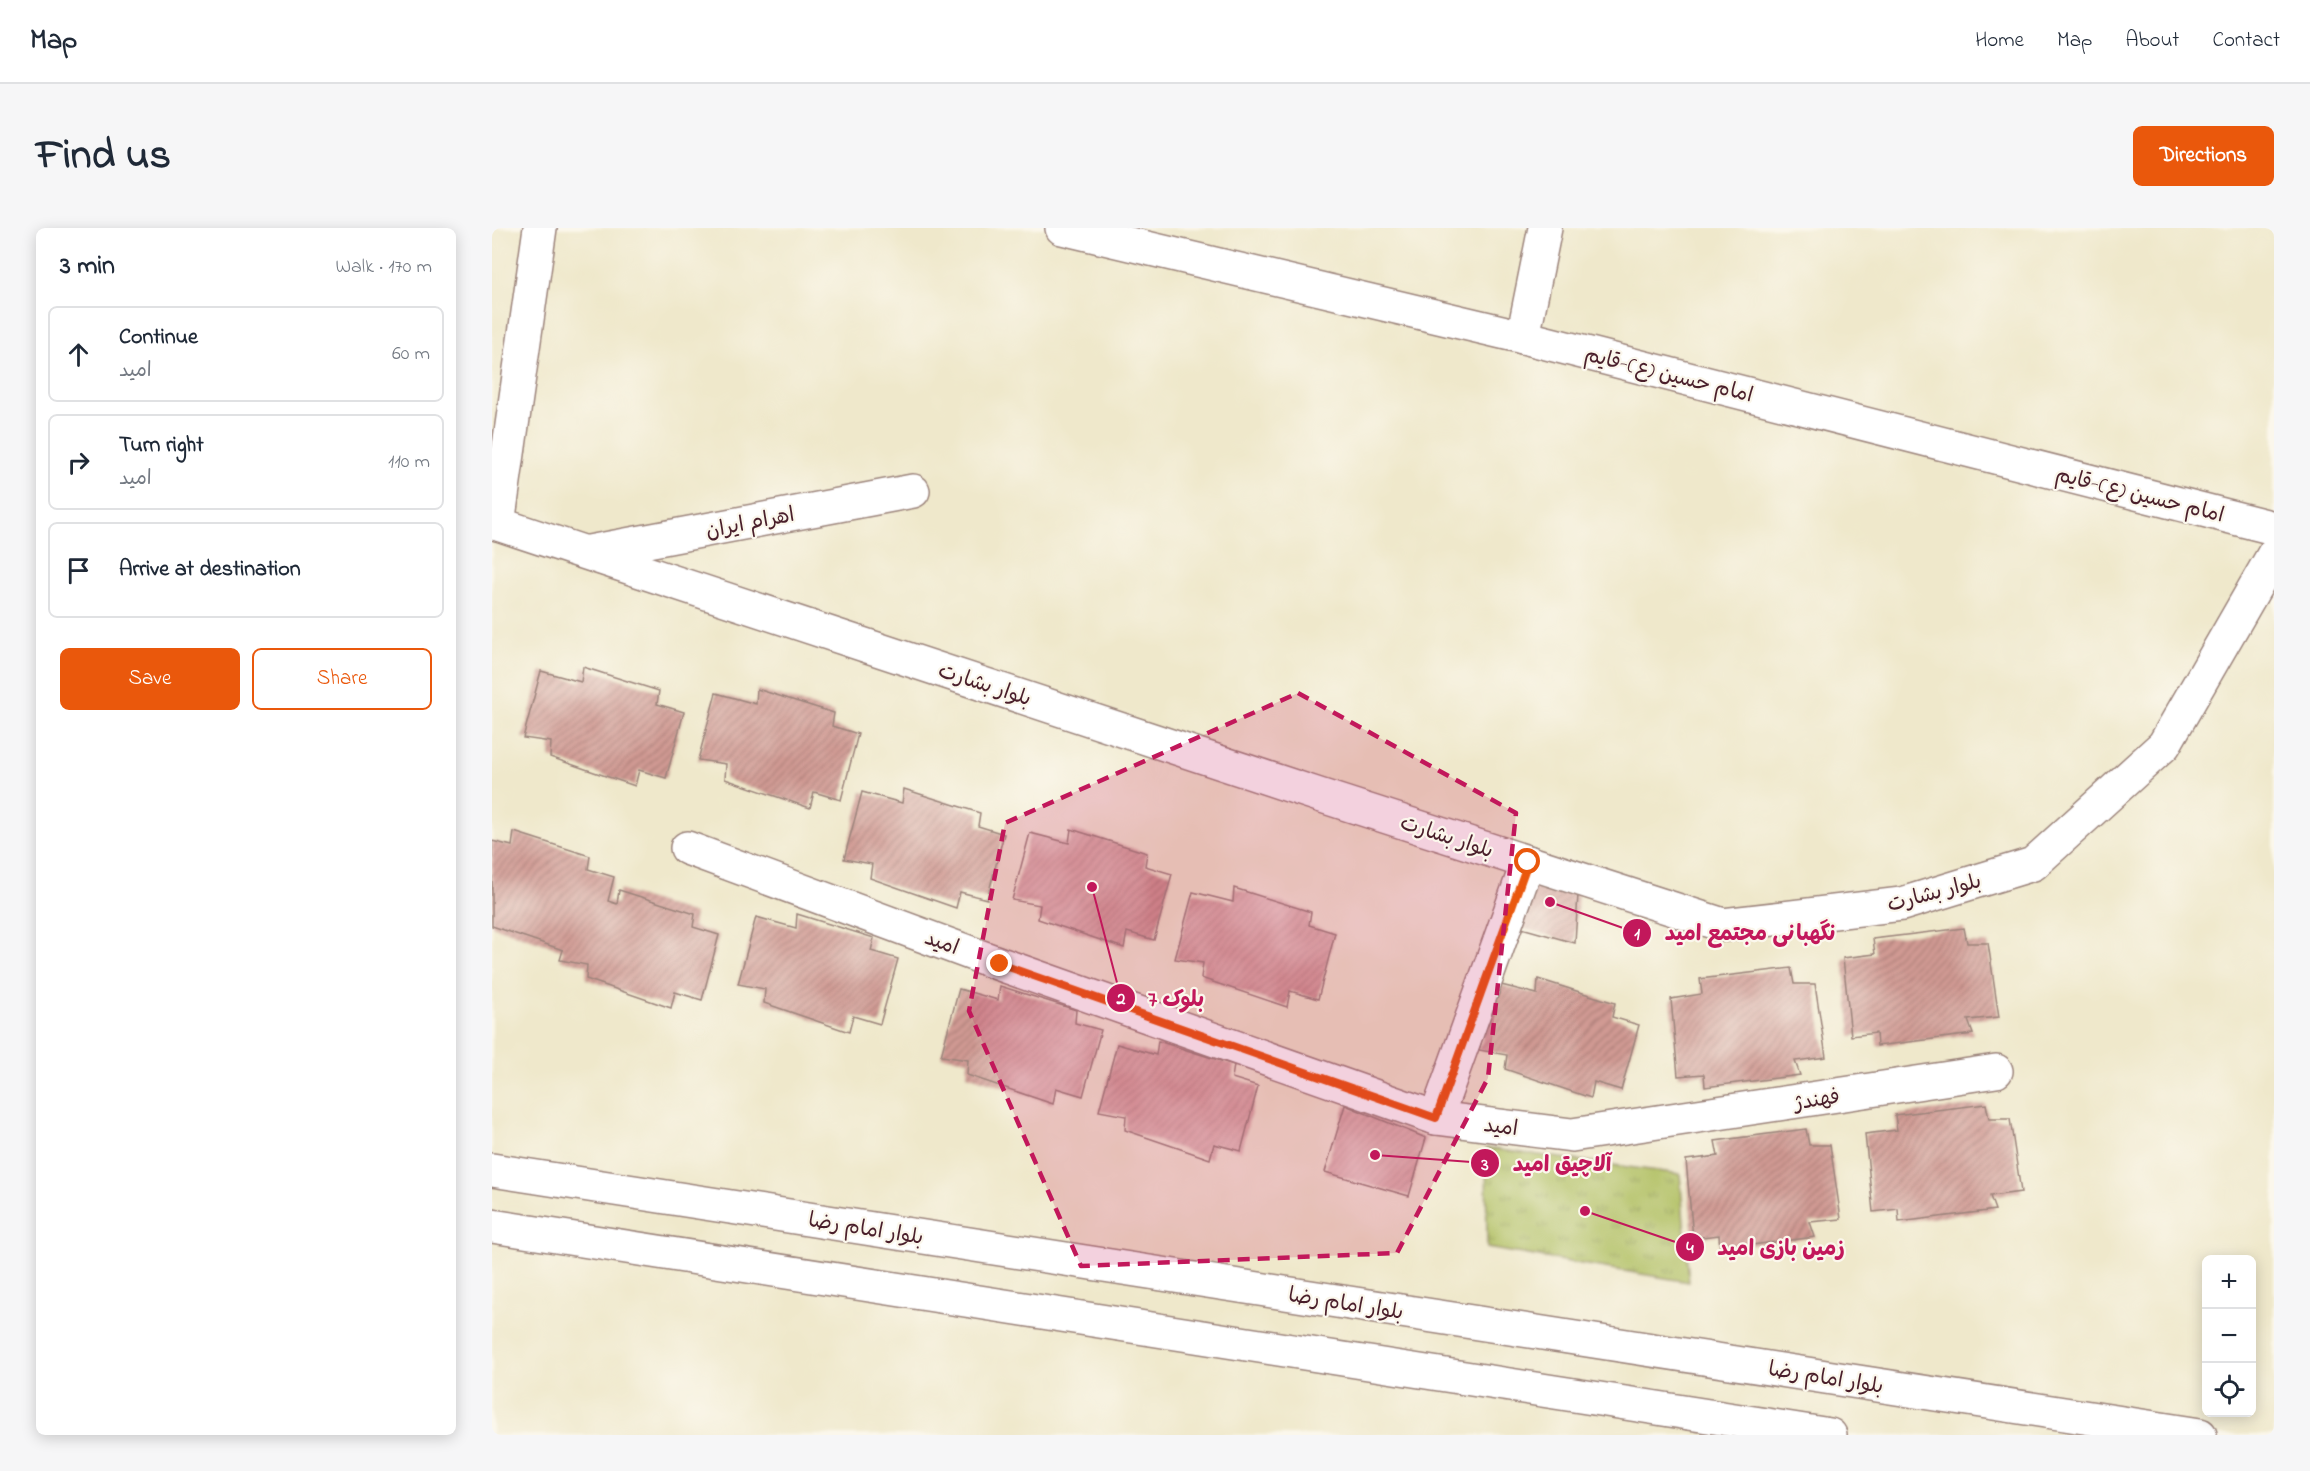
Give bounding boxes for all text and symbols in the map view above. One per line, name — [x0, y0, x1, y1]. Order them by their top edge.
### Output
text: Map — [30, 21, 77, 62]
text: Home — [1975, 26, 2024, 56]
text: Map — [2057, 26, 2092, 56]
text: About — [2125, 26, 2179, 56]
text: Contact — [2212, 26, 2280, 56]
text: Find us — [36, 126, 171, 187]
button: Directions — [2133, 126, 2274, 186]
text: 3 min — [60, 248, 115, 286]
text: Walk · 170 m — [336, 253, 432, 282]
text: Continue — [119, 322, 198, 354]
icon: ahead — [62, 338, 95, 371]
text: 60 m — [392, 340, 430, 369]
street label: امام حسین (ع)-قایم — [1581, 340, 1756, 411]
text: امید — [119, 357, 152, 386]
text: Turn right — [119, 430, 204, 462]
icon: right — [62, 446, 95, 479]
text: 110 m — [388, 448, 430, 477]
street label: امام حسین (ع)-قایم — [2052, 460, 2227, 531]
text: امید — [119, 465, 152, 494]
street label: اهرام ایران — [703, 501, 797, 547]
icon: arrive — [62, 554, 95, 587]
text: Arrive at destination — [119, 554, 301, 586]
button: Save — [60, 648, 240, 710]
button: Share — [252, 648, 432, 710]
street label: بلوار بشارت — [934, 657, 1035, 715]
street label: بلوار بشارت — [1396, 809, 1497, 867]
route start — [1514, 848, 1540, 874]
street label: بلوار بشارت — [1884, 867, 1985, 921]
callout: نگهبانی مجتمع امید — [1622, 913, 1847, 953]
text: نگهبانی مجتمع امید — [1665, 919, 1835, 951]
text: 1 — [1634, 922, 1640, 948]
street label: امید — [920, 924, 963, 964]
route end — [986, 950, 1012, 976]
callout: بلوک 7 — [1106, 978, 1216, 1018]
text: بلوک 7 — [1148, 985, 1204, 1017]
text: 2 — [1116, 987, 1126, 1013]
street label: فهندژ — [1790, 1083, 1842, 1120]
street label: امید — [1482, 1111, 1520, 1145]
callout: آلاچیق امید — [1470, 1143, 1623, 1183]
text: آلاچیق امید — [1513, 1150, 1613, 1182]
text: 3 — [1480, 1153, 1489, 1179]
street label: بلوار امام رضا — [806, 1206, 925, 1254]
callout: زمین بازی امید — [1675, 1227, 1857, 1267]
text: زمین بازی امید — [1717, 1234, 1845, 1266]
text: 4 — [1686, 1236, 1694, 1262]
map controls — [2202, 1255, 2256, 1417]
button: + — [2202, 1255, 2256, 1309]
street label: بلوار امام رضا — [1286, 1281, 1405, 1329]
button: − — [2202, 1309, 2256, 1363]
street label: بلوار امام رضا — [1766, 1355, 1885, 1403]
button: locate — [2202, 1363, 2256, 1417]

